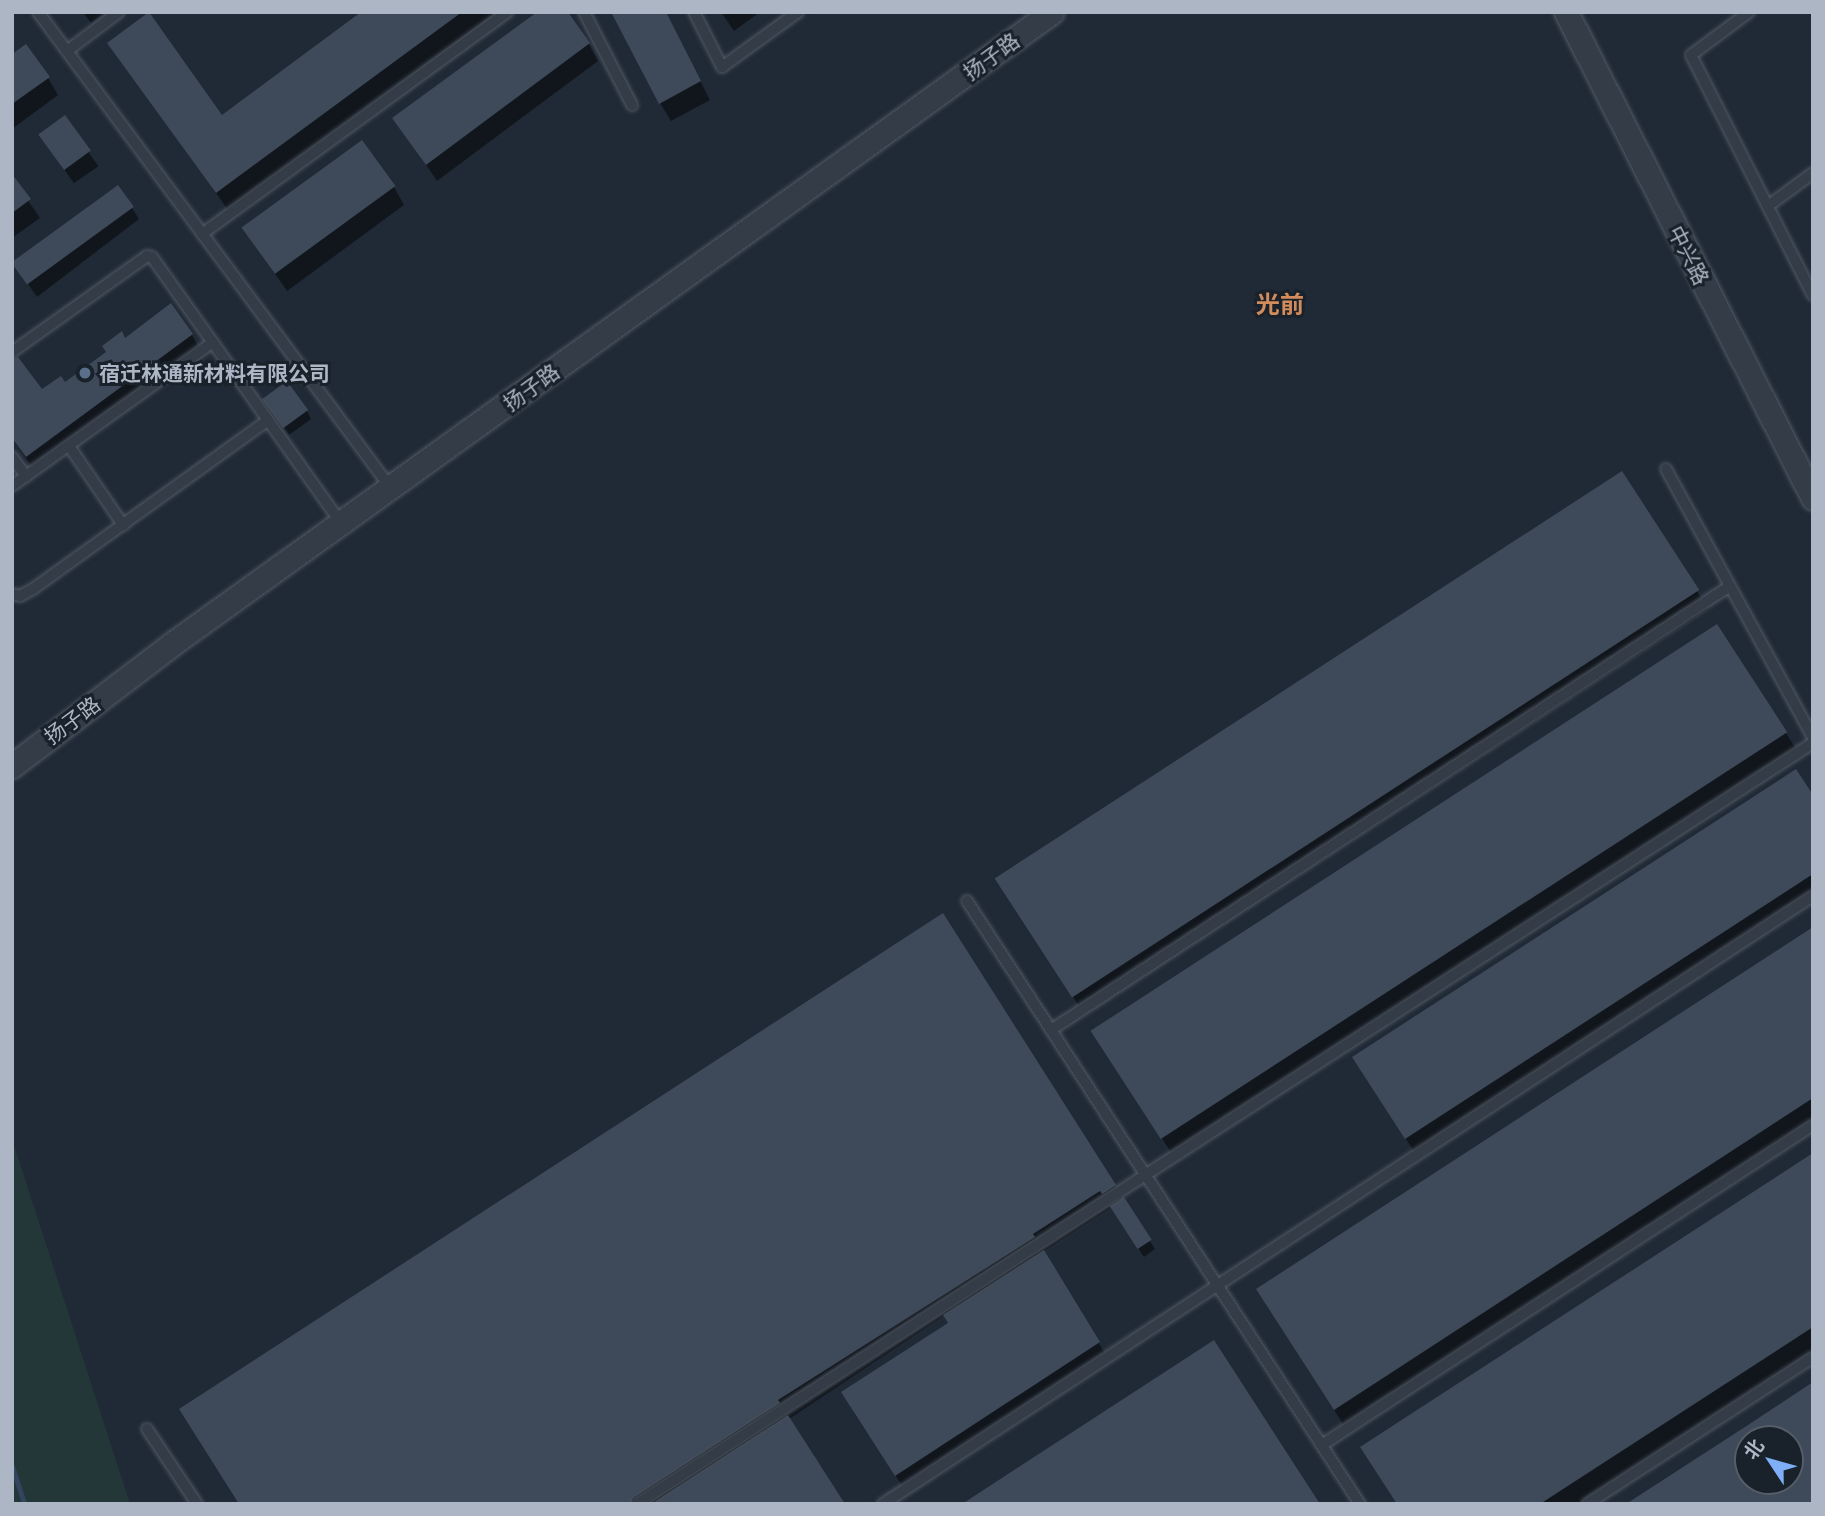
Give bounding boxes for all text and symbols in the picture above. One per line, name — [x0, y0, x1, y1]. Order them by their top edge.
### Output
street label: 扬子路 — [958, 27, 1024, 85]
street label: 中兴路 — [1663, 221, 1715, 289]
district label: 光前 — [1256, 290, 1304, 318]
street label: 扬子路 — [498, 358, 564, 416]
place label: 宿迁林通新材料有限公司 — [99, 360, 330, 386]
marker: 宿迁林通新材料有限公司 — [77, 365, 93, 381]
street label: 扬子路 — [39, 691, 105, 749]
north arrow — [1734, 1425, 1804, 1495]
text: 北 — [1738, 1434, 1768, 1463]

